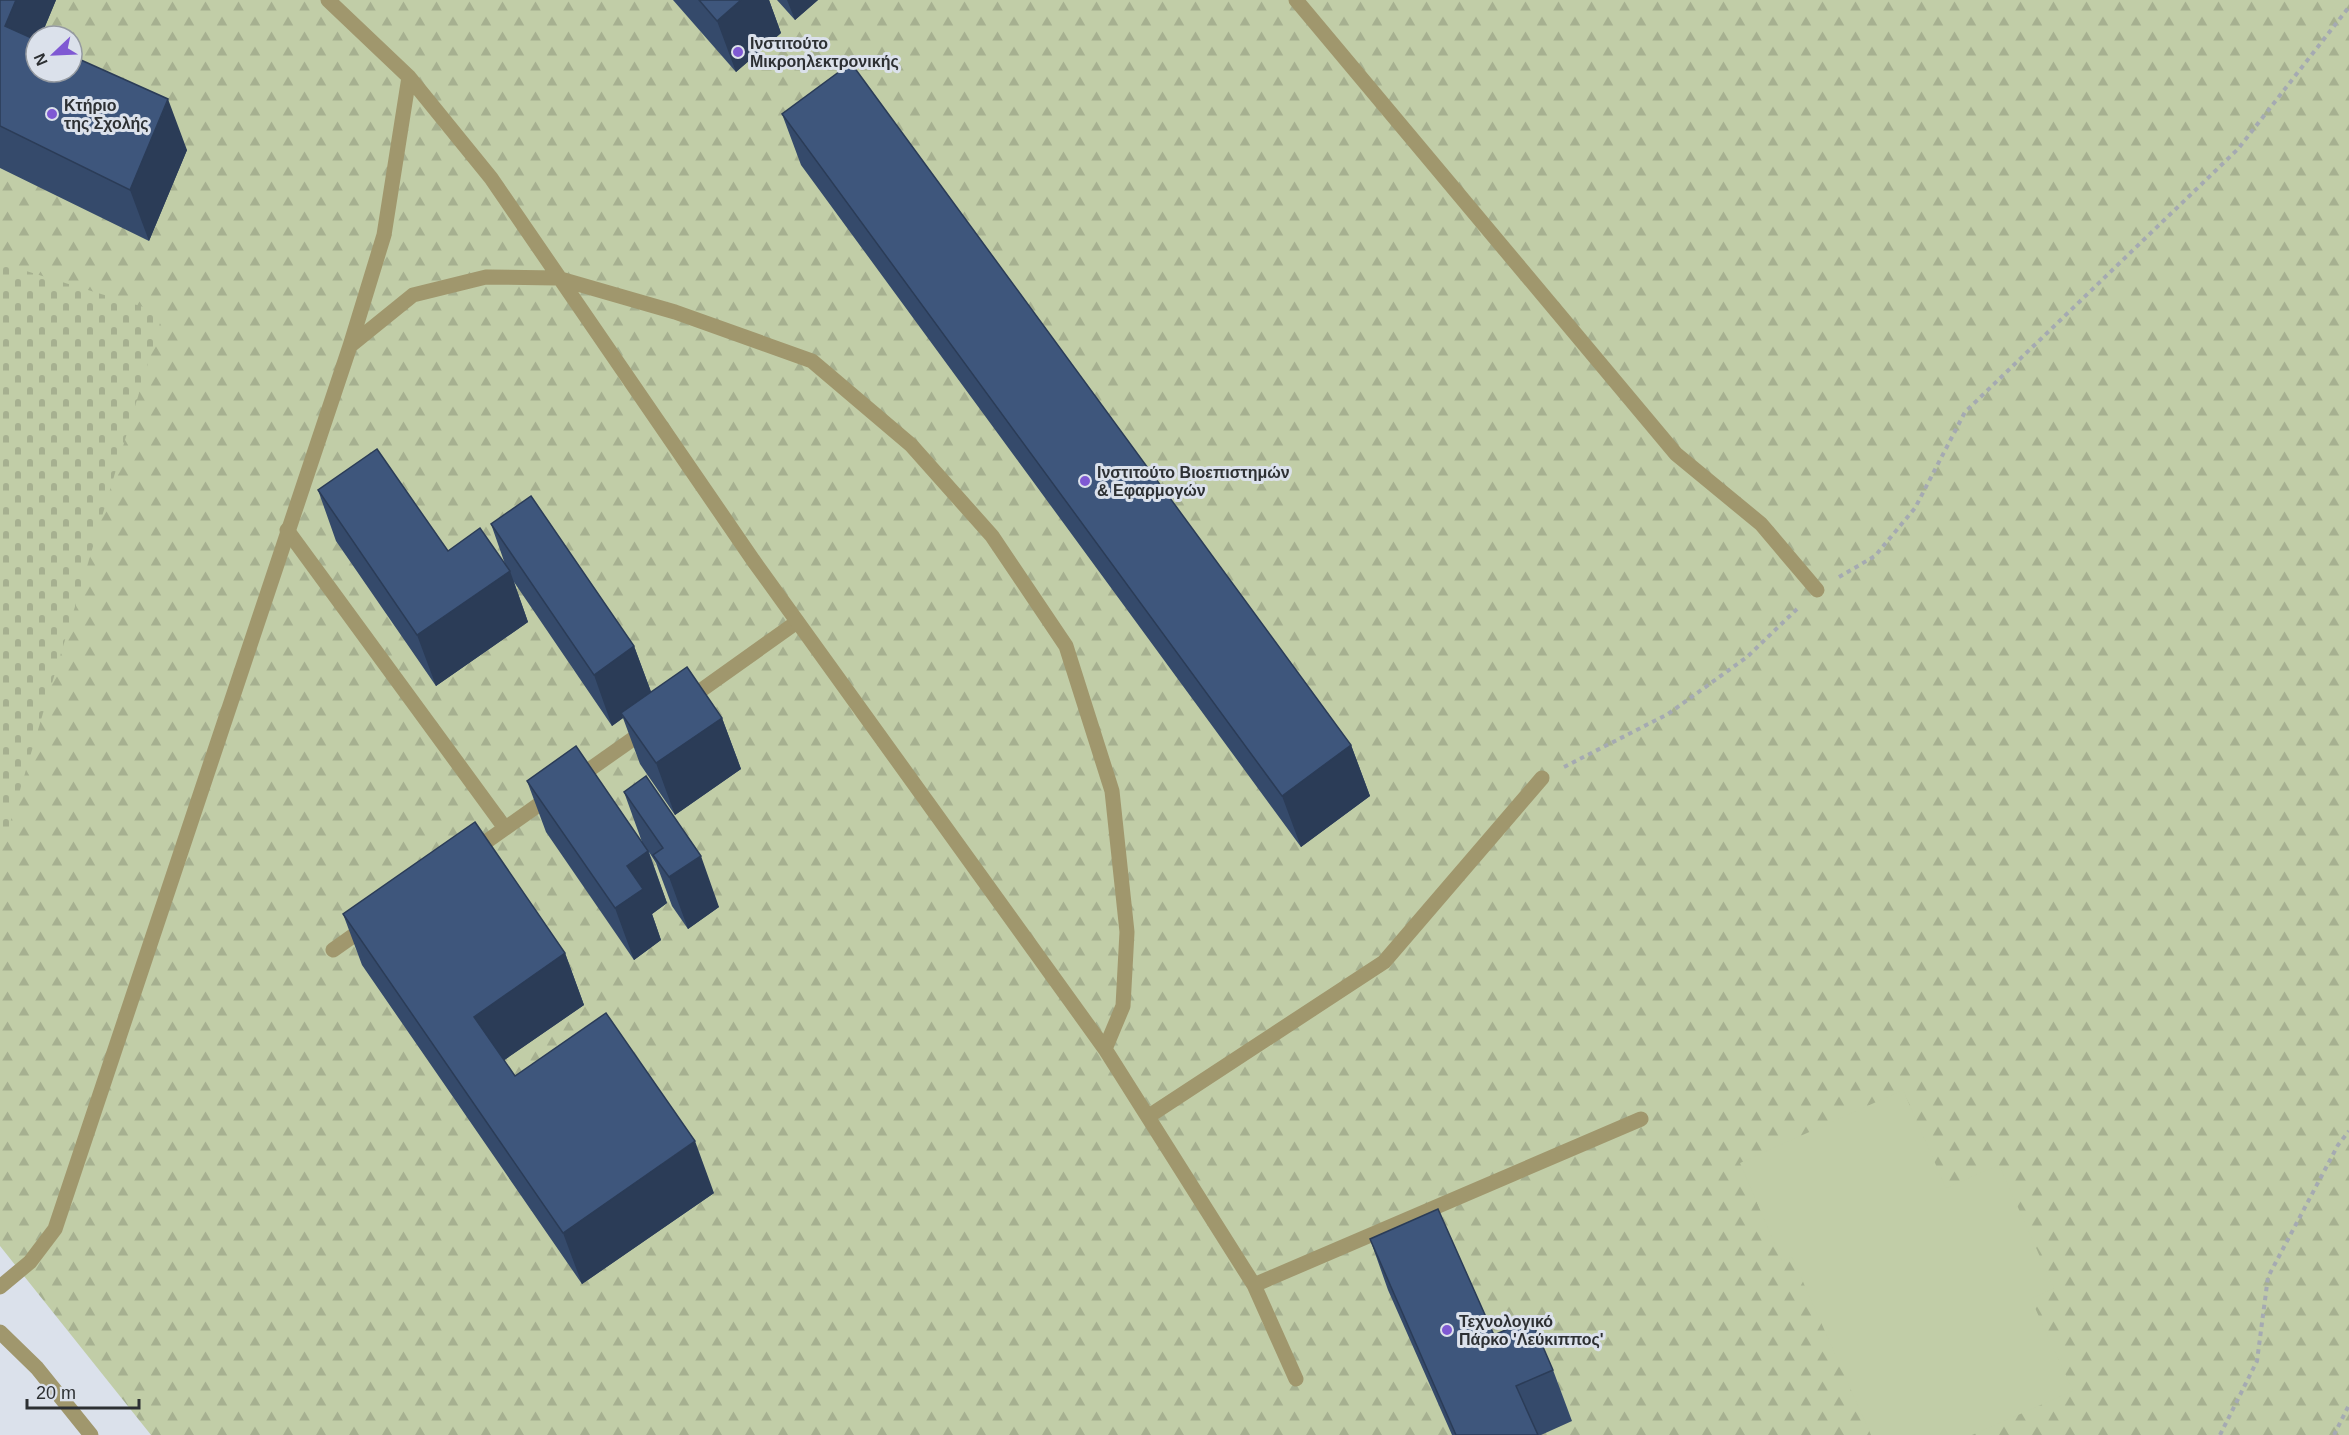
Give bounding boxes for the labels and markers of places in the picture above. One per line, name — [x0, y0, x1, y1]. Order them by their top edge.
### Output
place label: Ινστιτούτο Μικροηλεκτρονικής — [750, 35, 899, 71]
marker: Ινστιτούτο Μικροηλεκτρονικής — [731, 45, 745, 59]
place label: Κτήριο της Σχολής — [64, 97, 149, 133]
marker: Κτήριο της Σχολής — [45, 107, 59, 121]
place label: Ινστιτούτο Βιοεπιστημών & Εφαρμογών — [1097, 464, 1290, 499]
marker: Ινστιτούτο Βιοεπιστημών & Εφαρμογών — [1078, 474, 1092, 488]
place label: Τεχνολογικό Πάρκο 'Λεύκιππος' — [1459, 1313, 1604, 1349]
marker: Τεχνολογικό Πάρκο 'Λεύκιππος' — [1440, 1323, 1454, 1337]

